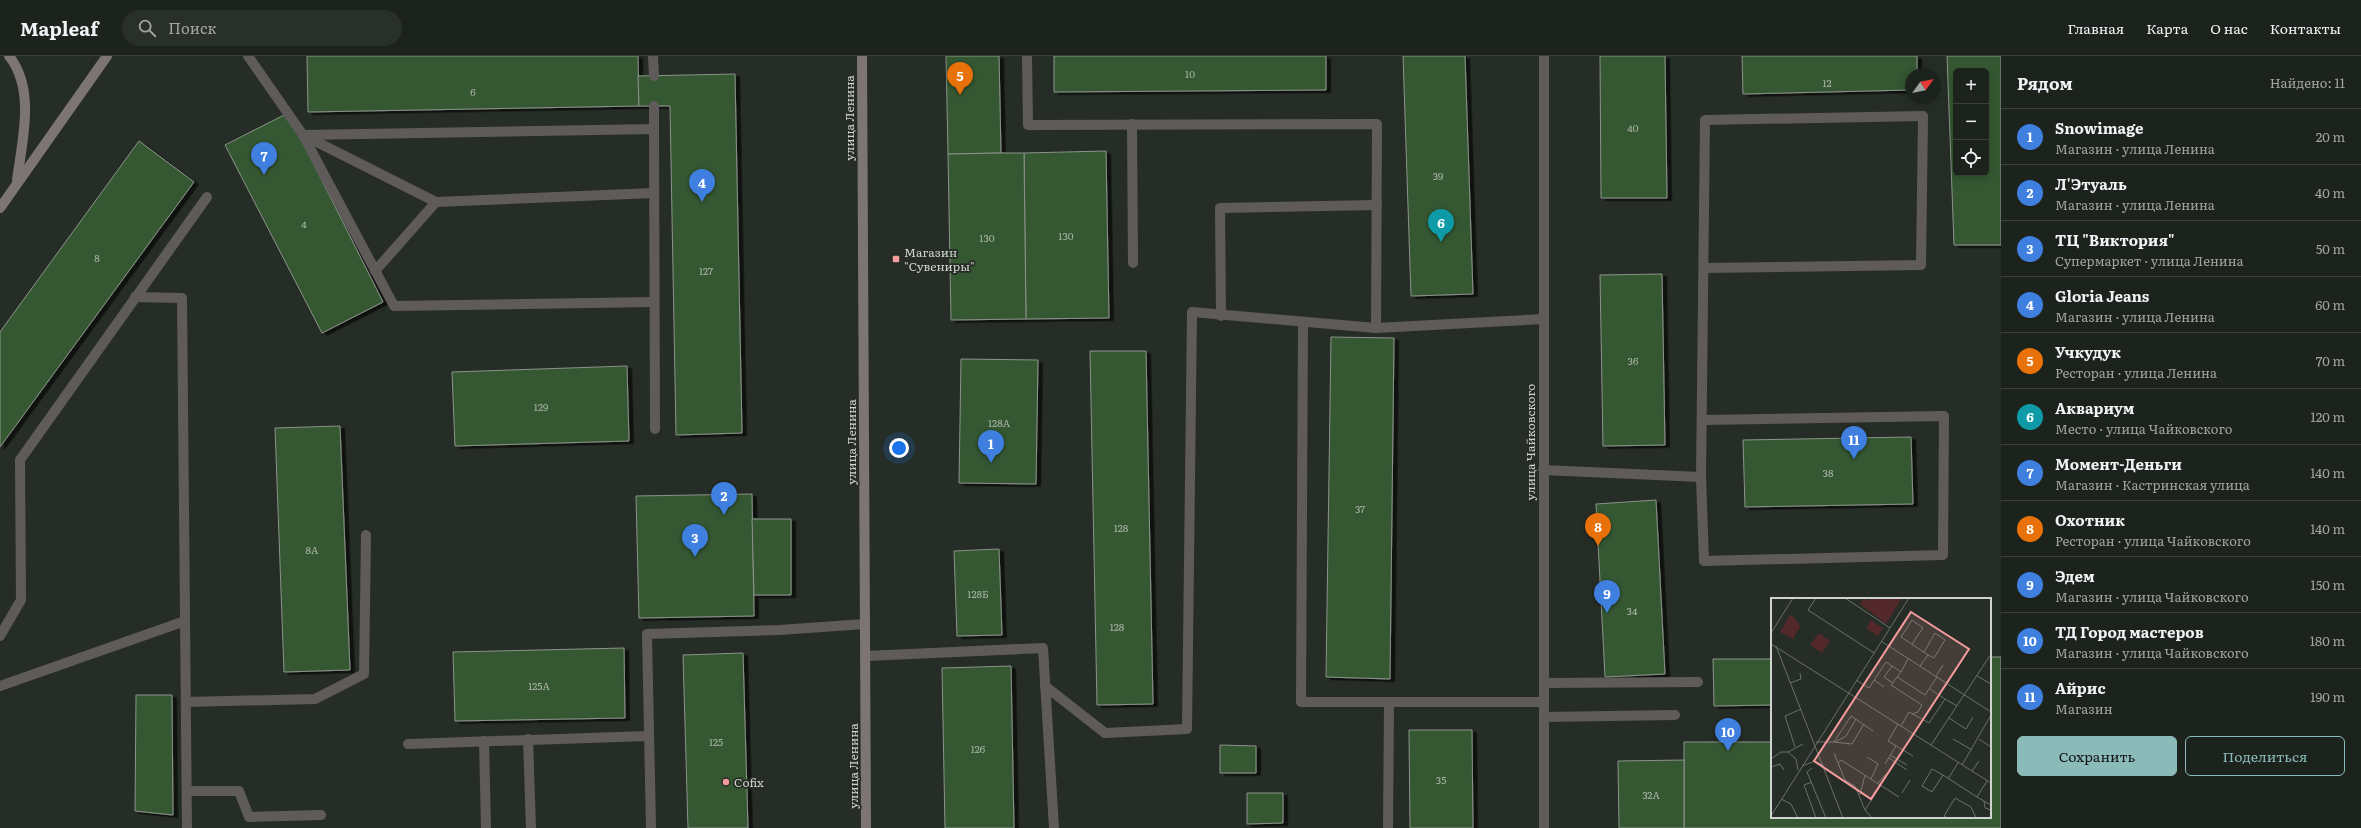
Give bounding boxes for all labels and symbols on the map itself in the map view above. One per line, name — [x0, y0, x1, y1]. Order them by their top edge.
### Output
pin: 5 — [947, 62, 973, 95]
house number: 10 — [1185, 66, 1195, 81]
north arrow — [1905, 68, 1941, 104]
street label: улица Ленина — [840, 75, 858, 161]
house number: 12 — [1822, 75, 1832, 90]
house number: 6 — [470, 84, 476, 99]
house number: 40 — [1627, 120, 1639, 135]
pin: 7 — [251, 142, 277, 175]
house number: 39 — [1433, 168, 1443, 183]
pin: 4 — [689, 169, 715, 202]
pin: 6 — [1428, 209, 1454, 242]
house number: 4 — [301, 216, 307, 231]
house number: 130 — [1058, 228, 1074, 243]
house number: 130 — [979, 230, 995, 245]
place label: Магазин "Сувениры" — [904, 243, 975, 275]
house number: 8 — [94, 250, 100, 265]
marker: Магазин "Сувениры" — [891, 254, 901, 264]
house number: 127 — [699, 263, 713, 278]
house number: 36 — [1628, 353, 1639, 368]
street label: улица Чайковского — [1521, 384, 1539, 500]
house number: 129 — [534, 399, 548, 414]
street label: улица Ленина — [842, 399, 860, 485]
house number: 128А — [988, 415, 1011, 430]
pin: 11 — [1841, 426, 1867, 459]
pin: 1 — [978, 430, 1004, 463]
your location — [889, 438, 909, 458]
house number: 38 — [1823, 465, 1834, 480]
pin: 2 — [711, 482, 737, 515]
house number: 37 — [1355, 501, 1365, 516]
pin: 8 — [1585, 513, 1611, 546]
house number: 128 — [1114, 520, 1129, 535]
pin: 3 — [682, 524, 708, 557]
house number: 8А — [306, 542, 319, 557]
pin: 9 — [1594, 580, 1620, 613]
house number: 128Б — [967, 586, 989, 601]
inset map — [1771, 598, 1991, 818]
house number: 34 — [1627, 603, 1638, 618]
house number: 128 — [1110, 619, 1125, 634]
house number: 125А — [528, 678, 550, 693]
pin: 10 — [1715, 718, 1741, 751]
street label: улица Ленина — [844, 723, 862, 809]
house number: 125 — [709, 734, 723, 749]
house number: 126 — [971, 741, 986, 756]
house number: 35 — [1436, 772, 1446, 787]
place label: Cofix — [734, 773, 764, 791]
marker: Cofix — [721, 777, 731, 787]
house number: 32А — [1642, 787, 1660, 802]

